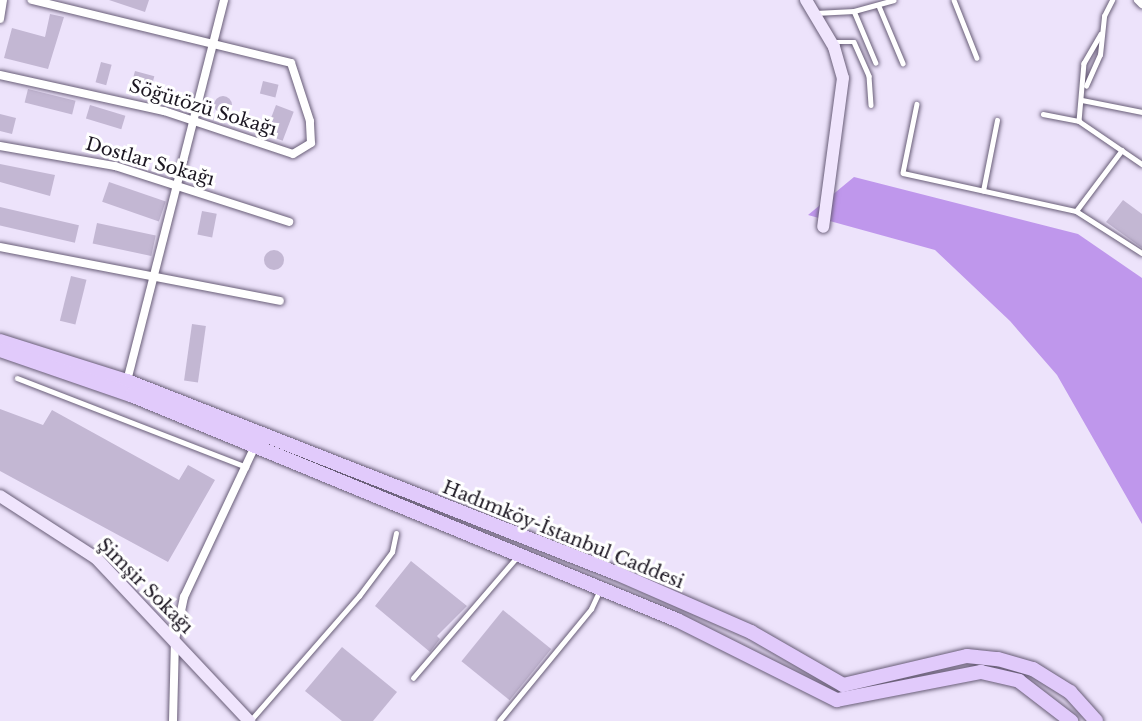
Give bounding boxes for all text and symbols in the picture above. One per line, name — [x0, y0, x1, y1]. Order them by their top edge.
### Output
street label: Söğütözü Sokağı — [127, 75, 279, 141]
street label: Dostlar Sokağı — [83, 133, 217, 191]
street label: Hadımköy-İstanbul Caddesi — [439, 477, 687, 593]
street label: Şimşir Sokağı — [93, 534, 197, 638]

